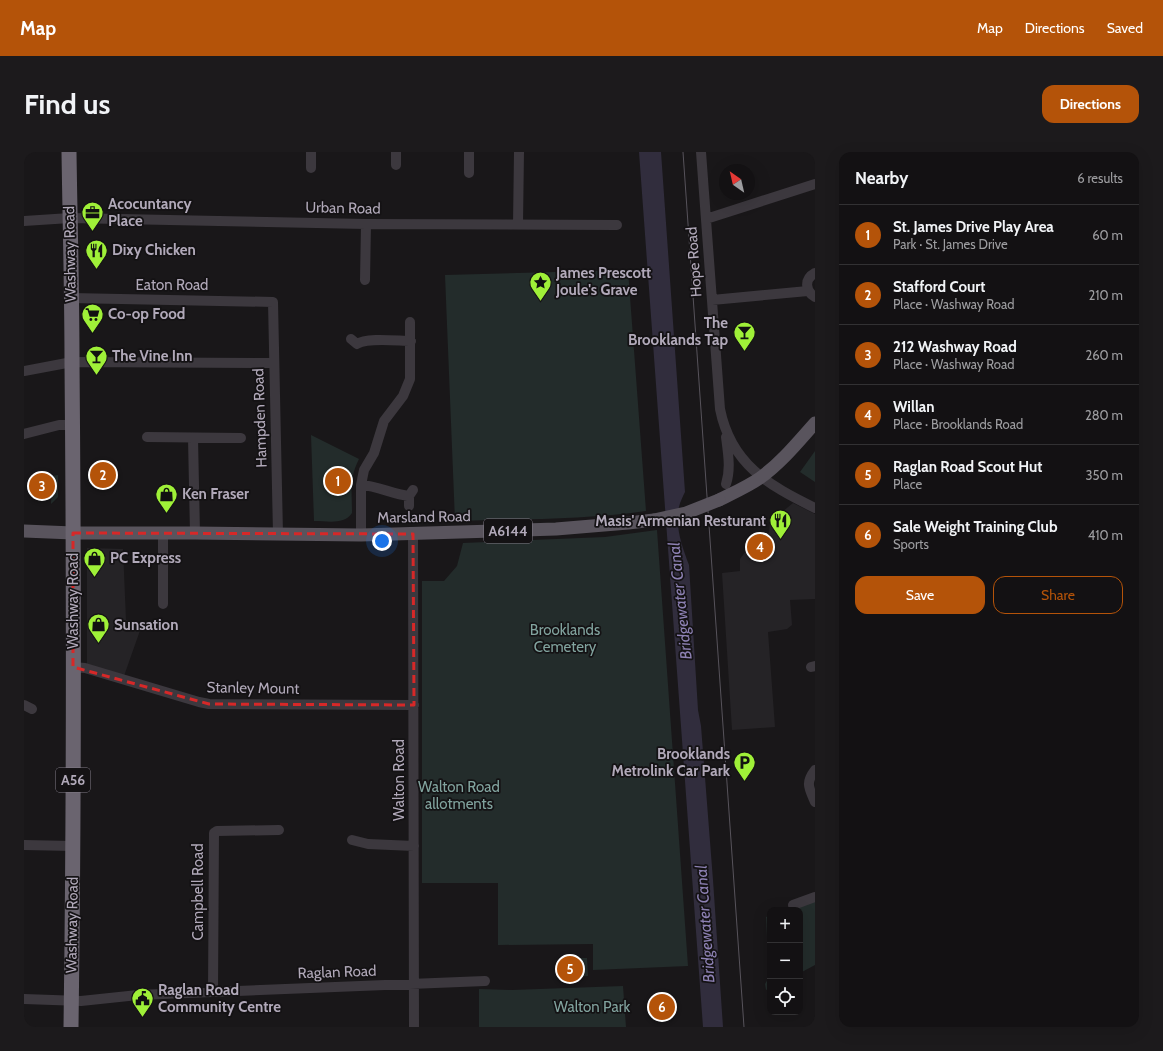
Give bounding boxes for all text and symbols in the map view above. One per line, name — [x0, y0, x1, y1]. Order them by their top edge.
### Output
text: Map — [20, 17, 56, 40]
text: Map — [977, 19, 1003, 37]
text: Directions — [1025, 19, 1085, 37]
text: Saved — [1107, 19, 1143, 37]
button: Directions — [1042, 85, 1139, 123]
text: Find us — [24, 87, 110, 121]
north arrow — [719, 164, 755, 200]
text: Nearby — [855, 168, 908, 188]
text: 6 results — [1077, 170, 1123, 186]
place label: Acocuntancy Place — [108, 195, 193, 230]
street label: Urban Road — [305, 198, 381, 218]
office icon: Acocuntancy Place — [79, 200, 105, 233]
street label: Washway Road — [60, 206, 80, 302]
text: St. James Drive Play Area — [893, 218, 1054, 236]
street label: Hope Road — [683, 226, 705, 298]
text: 1 — [866, 227, 870, 243]
text: 60 m — [1092, 227, 1123, 243]
text: Park · St. James Drive — [893, 236, 1008, 252]
restaurant icon: Dixy Chicken — [84, 237, 110, 270]
place label: Dixy Chicken — [112, 241, 196, 259]
place label: James Prescott Joule's Grave — [555, 264, 651, 299]
place icon: James Prescott Joule's Grave — [528, 269, 554, 302]
street label: Eaton Road — [136, 276, 208, 294]
text: Stafford Court — [893, 278, 985, 296]
text: 2 — [865, 287, 871, 303]
text: 210 m — [1089, 287, 1123, 303]
text: Place · Washway Road — [893, 296, 1014, 312]
supermarket icon: Co-op Food — [80, 301, 106, 334]
place label: Co-op Food — [108, 305, 185, 323]
place label: The Brooklands Tap — [628, 314, 728, 349]
bar icon: The Brooklands Tap — [731, 319, 757, 352]
text: 212 Washway Road — [893, 338, 1017, 356]
bar icon: The Vine Inn — [83, 343, 109, 376]
place label: The Vine Inn — [112, 347, 192, 365]
text: 3 — [864, 347, 872, 363]
text: 260 m — [1085, 347, 1123, 363]
text: Place · Washway Road — [893, 356, 1014, 372]
street label: Hampden Road — [249, 368, 271, 468]
text: Willan — [893, 398, 935, 416]
text: 4 — [864, 407, 872, 423]
text: 280 m — [1085, 407, 1123, 423]
text: Place · Brooklands Road — [893, 416, 1023, 432]
text: Raglan Road Scout Hut — [893, 458, 1042, 476]
pin: 2 — [90, 460, 116, 490]
pin: 1 — [325, 466, 351, 496]
text: 5 — [865, 467, 871, 483]
text: 350 m — [1086, 467, 1123, 483]
pin: 3 — [29, 471, 55, 501]
text: Place — [893, 476, 922, 492]
shop icon: Ken Fraser — [153, 481, 179, 514]
place label: Ken Fraser — [182, 485, 249, 503]
street label: Marsland Road — [377, 507, 471, 527]
restaurant icon: Masis' Armenian Resturant — [768, 508, 794, 541]
place label: Masis' Armenian Resturant — [595, 512, 766, 530]
text: Sale Weight Training Club — [893, 518, 1057, 536]
road number: A6144 — [484, 519, 532, 543]
text: 6 — [864, 527, 872, 543]
text: 410 m — [1088, 527, 1123, 543]
your location — [372, 531, 392, 551]
pin: 4 — [747, 532, 773, 562]
text: Sports — [893, 536, 929, 552]
water label: Bridgewater Canal — [664, 541, 696, 661]
shop icon: PC Express — [82, 545, 108, 578]
place label: PC Express — [110, 549, 181, 567]
street label: Washway Road — [64, 553, 82, 649]
button: Save — [855, 576, 985, 614]
button: Share — [993, 576, 1123, 614]
shop icon: Sunsation — [86, 612, 112, 645]
place label: Sunsation — [114, 616, 178, 634]
park label: Brooklands Cemetery — [530, 621, 600, 656]
street label: Stanley Mount — [207, 678, 299, 698]
street label: Walton Road — [390, 739, 408, 821]
place label: Brooklands Metrolink Car Park — [612, 745, 731, 780]
parking icon: Brooklands Metrolink Car Park — [732, 750, 758, 783]
road number: A56 — [56, 768, 90, 792]
park label: Walton Road allotments — [418, 778, 500, 813]
street label: Campbell Road — [189, 844, 207, 940]
water label: Bridgewater Canal — [691, 864, 719, 983]
street label: Washway Road — [62, 877, 82, 973]
map controls — [767, 907, 803, 1015]
button: + — [767, 907, 803, 943]
button: − — [767, 943, 803, 979]
pin: 5 — [557, 954, 583, 984]
street label: Raglan Road — [297, 962, 377, 982]
button: locate — [767, 979, 803, 1015]
place label: Raglan Road Community Centre — [158, 981, 281, 1016]
public building icon: Raglan Road Community Centre — [130, 986, 156, 1019]
pin: 6 — [649, 992, 675, 1022]
park label: Walton Park — [554, 998, 630, 1016]

